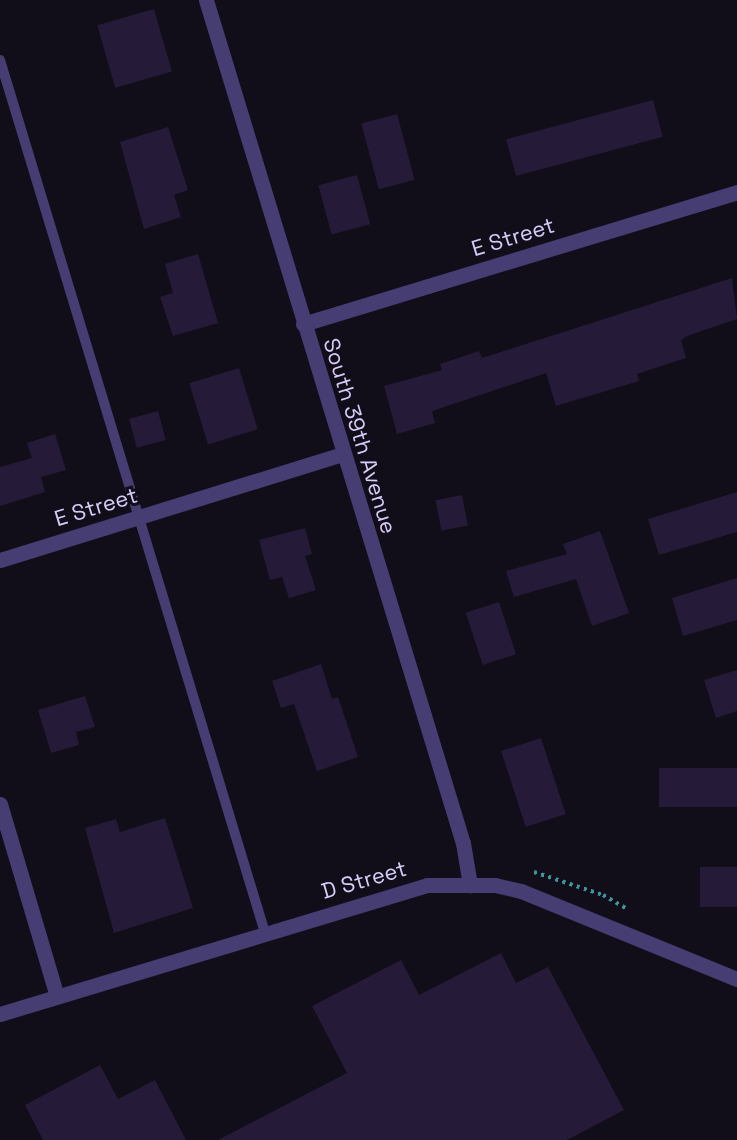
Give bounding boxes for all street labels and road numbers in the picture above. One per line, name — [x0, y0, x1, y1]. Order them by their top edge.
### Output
street label: E Street — [468, 212, 558, 262]
street label: South 39th Avenue — [318, 335, 402, 537]
street label: E Street — [51, 482, 141, 532]
street label: D Street — [318, 855, 410, 905]

